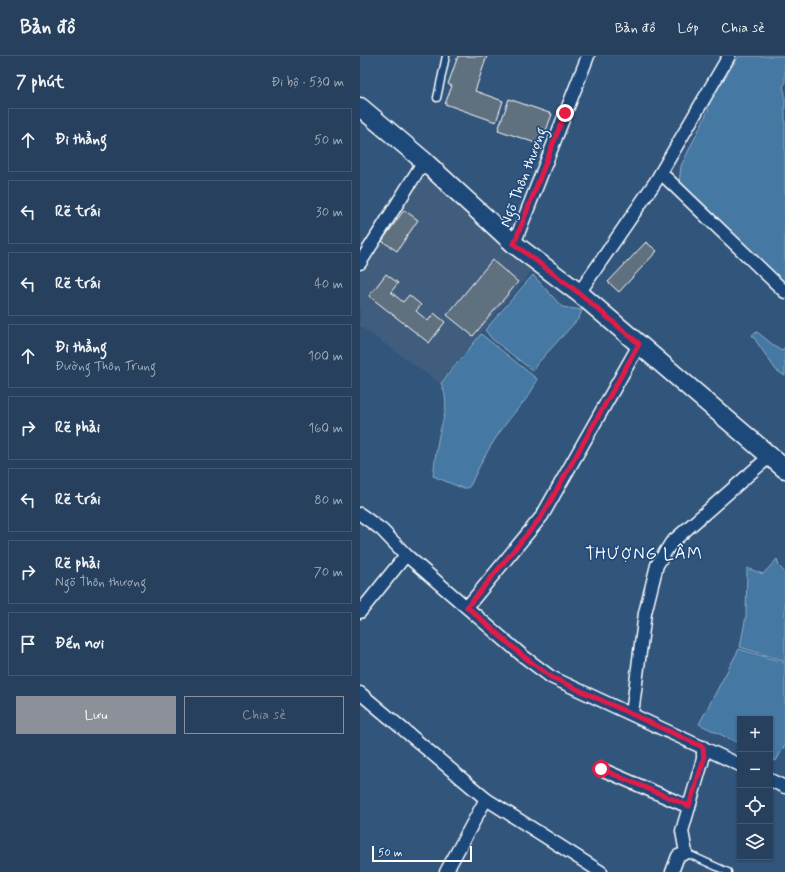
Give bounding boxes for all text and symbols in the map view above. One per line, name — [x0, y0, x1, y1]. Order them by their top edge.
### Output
text: Bản đồ — [20, 15, 75, 40]
text: Bản đồ — [615, 19, 656, 37]
text: Lớp — [678, 19, 699, 37]
text: Chia sẻ — [721, 19, 765, 37]
text: 7 phút — [16, 71, 64, 93]
text: Đi bộ · 530 m — [271, 74, 344, 91]
route end — [556, 104, 574, 122]
street label: Ngõ Thôn thượng — [496, 125, 553, 230]
icon: ahead — [17, 129, 39, 151]
text: Đi thẳng — [55, 130, 107, 150]
text: 50 m — [314, 132, 343, 149]
icon: left — [17, 201, 39, 223]
text: Rẽ trái — [55, 202, 101, 222]
text: 30 m — [316, 204, 343, 221]
icon: left — [17, 273, 39, 295]
text: Rẽ trái — [55, 274, 101, 294]
text: 40 m — [314, 276, 343, 293]
text: Đi thẳng — [55, 338, 107, 358]
icon: ahead — [17, 345, 39, 367]
text: 100 m — [308, 348, 343, 365]
text: Đường Thôn Trung — [55, 358, 156, 375]
icon: right — [17, 417, 39, 439]
text: Rẽ phải — [55, 418, 100, 438]
text: 160 m — [308, 420, 343, 437]
icon: left — [17, 489, 39, 511]
text: Rẽ trái — [55, 490, 101, 510]
text: 80 m — [314, 492, 343, 509]
district label: THƯỢNG LÂM — [585, 543, 703, 565]
text: Rẽ phải — [55, 554, 100, 574]
icon: right — [17, 561, 39, 583]
text: 70 m — [314, 564, 343, 581]
text: Ngõ Thôn thượng — [55, 574, 146, 591]
icon: arrive — [17, 633, 39, 655]
text: Đến nơi — [55, 634, 104, 654]
button: Lưu — [16, 696, 176, 734]
button: Chia sẻ — [184, 696, 344, 734]
map controls — [737, 716, 773, 860]
button: + — [737, 716, 773, 752]
button: − — [737, 752, 773, 788]
route start — [592, 760, 610, 778]
button: locate — [737, 788, 773, 824]
button: layers — [737, 824, 773, 860]
scale bar — [372, 844, 472, 863]
text: 50 m — [378, 846, 403, 860]

